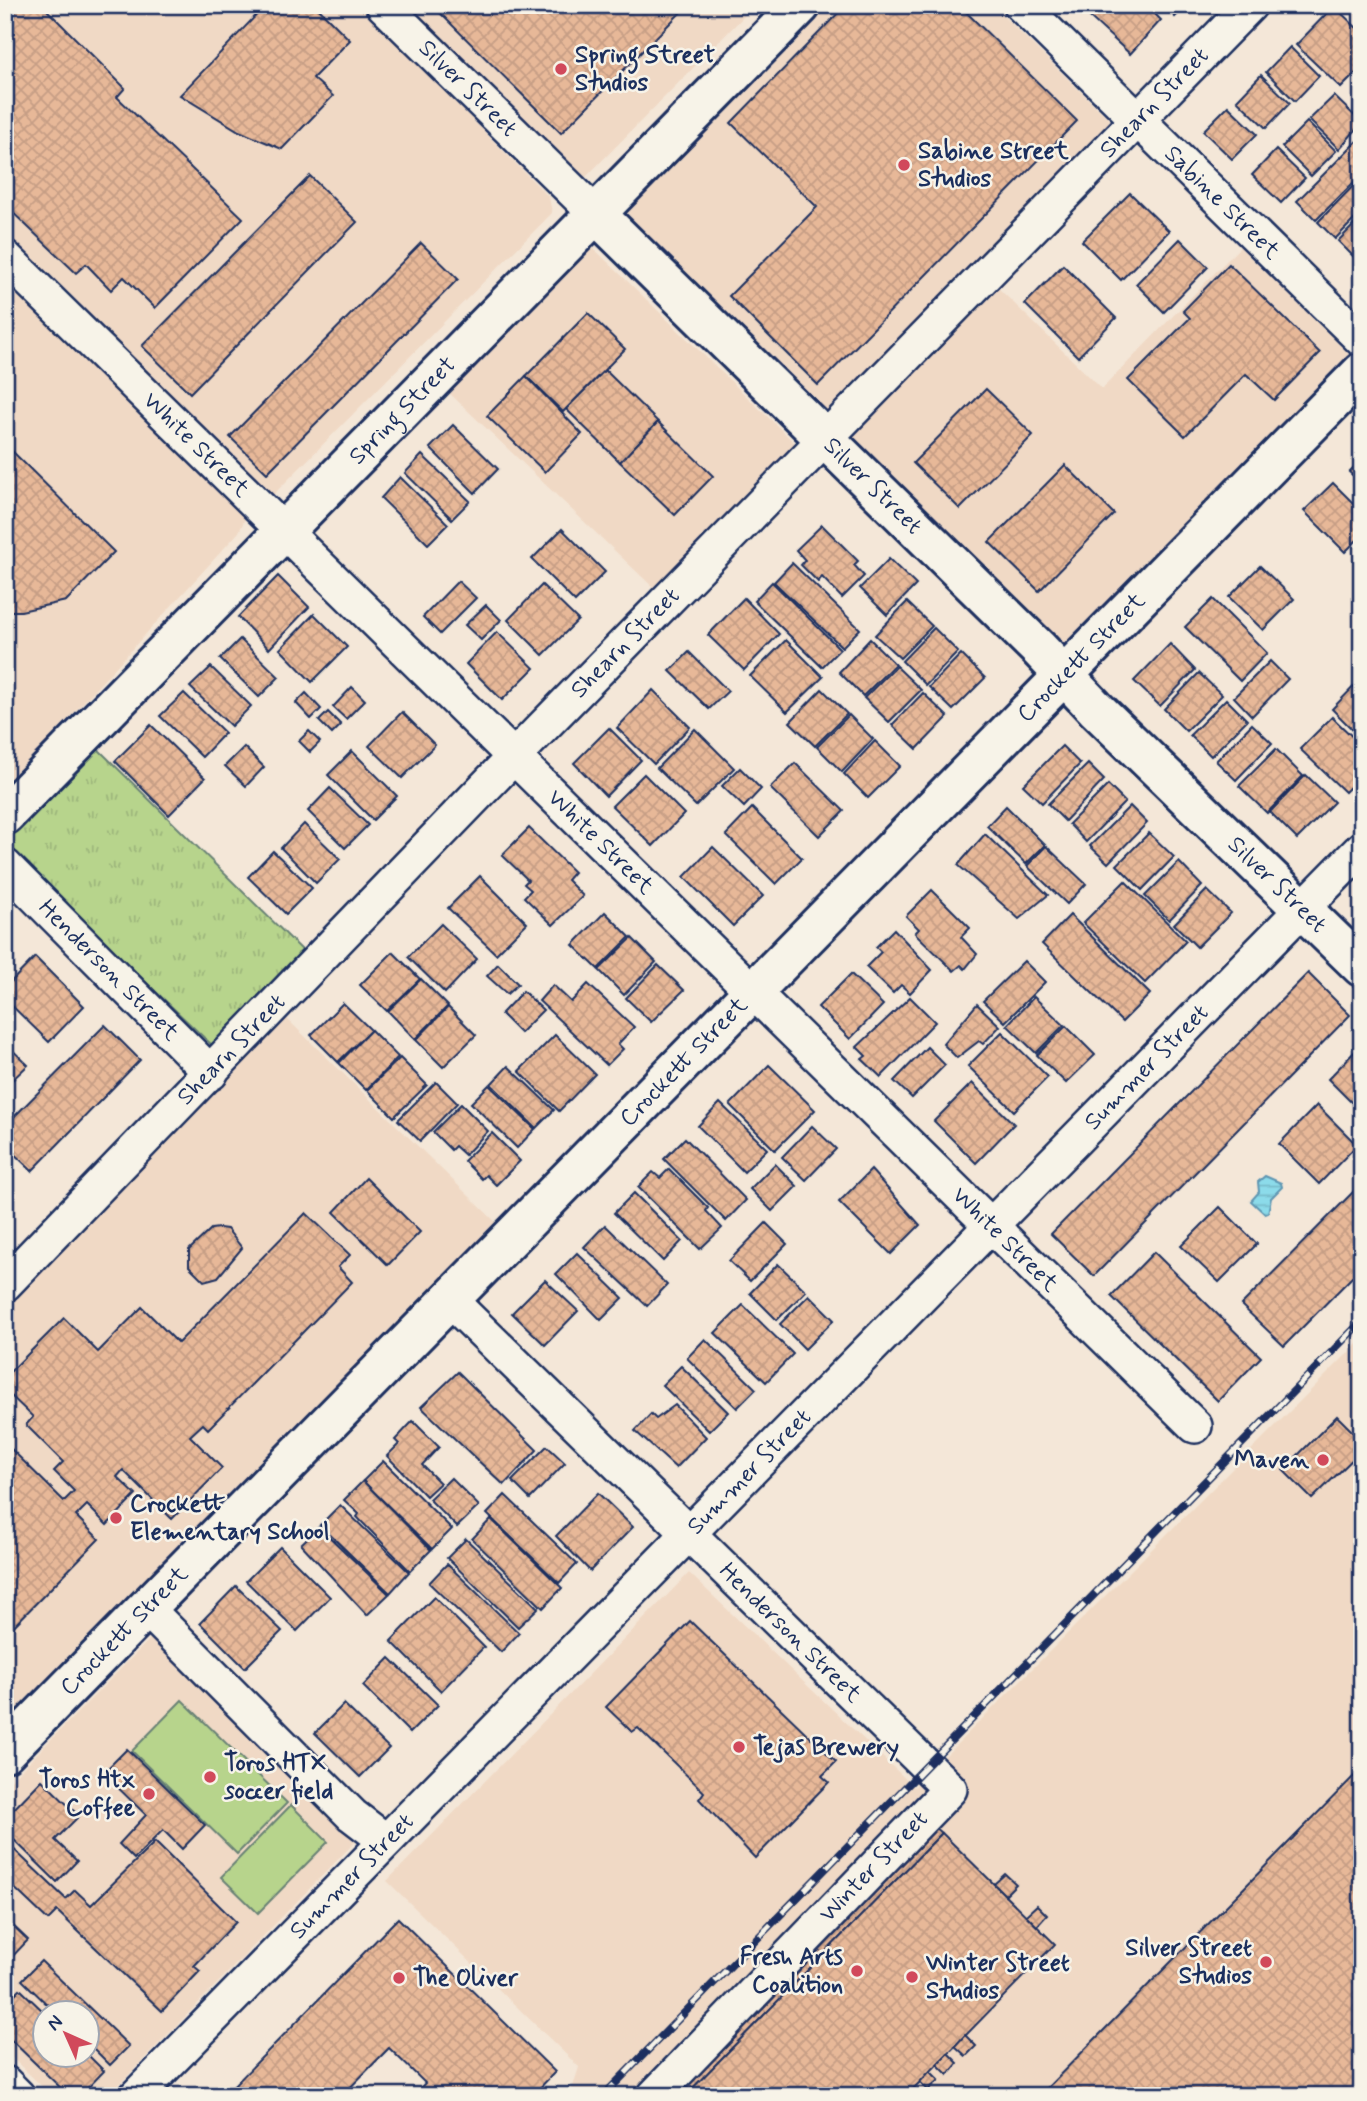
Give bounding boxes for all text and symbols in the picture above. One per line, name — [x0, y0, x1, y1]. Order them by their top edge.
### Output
street label: Silver Street — [412, 33, 524, 144]
place label: Spring Street Studios — [575, 40, 716, 99]
street label: Shearn Street — [1093, 41, 1216, 165]
marker: Spring Street Studios — [553, 61, 569, 77]
place label: Sabine Street Studios — [918, 136, 1070, 195]
street label: Sabine Street — [1158, 139, 1287, 267]
marker: Sabine Street Studios — [896, 157, 912, 173]
street label: Spring Street — [342, 350, 463, 471]
street label: White Street — [136, 385, 256, 504]
street label: Silver Street — [817, 430, 929, 541]
street label: Shearn Street — [564, 581, 687, 705]
street label: Crockett Street — [1010, 586, 1152, 729]
street label: White Street — [541, 783, 661, 902]
street label: Silver Street — [1221, 829, 1333, 940]
street label: Henderson Street — [31, 893, 186, 1048]
street label: Shearn Street — [170, 987, 292, 1112]
street label: Crockett Street — [613, 990, 754, 1133]
street label: Summer Street — [1078, 998, 1215, 1137]
street label: White Street — [945, 1180, 1065, 1299]
street label: Summer Street — [680, 1402, 818, 1541]
place label: Maven — [1234, 1445, 1309, 1476]
marker: Maven — [1315, 1452, 1331, 1468]
place label: Crockett Elementary School — [130, 1489, 330, 1548]
marker: Crockett Elementary School — [108, 1510, 124, 1526]
street label: Henderson Street — [712, 1556, 868, 1710]
street label: Crockett Street — [53, 1559, 195, 1702]
place label: Tejas Brewery — [753, 1732, 899, 1763]
marker: Tejas Brewery — [731, 1739, 747, 1755]
place label: Toros HTX soccer field — [223, 1748, 333, 1807]
place label: Toros Htx Coffee — [39, 1765, 136, 1824]
marker: Toros HTX soccer field — [202, 1769, 218, 1785]
marker: Toros Htx Coffee — [141, 1786, 157, 1802]
street label: Winter Street — [813, 1804, 935, 1929]
street label: Summer Street — [283, 1807, 421, 1946]
place label: Silver Street Studios — [1125, 1933, 1252, 1992]
place label: Fresh Arts Coalition — [740, 1942, 844, 2001]
place label: Winter Street Studios — [925, 1948, 1070, 2007]
marker: Silver Street Studios — [1258, 1954, 1274, 1970]
place label: The Oliver — [413, 1963, 519, 1994]
marker: Fresh Arts Coalition — [849, 1963, 865, 1979]
marker: Winter Street Studios — [904, 1969, 920, 1985]
marker: The Oliver — [391, 1970, 407, 1986]
north arrow — [32, 2000, 102, 2070]
text: N — [42, 2010, 68, 2036]

